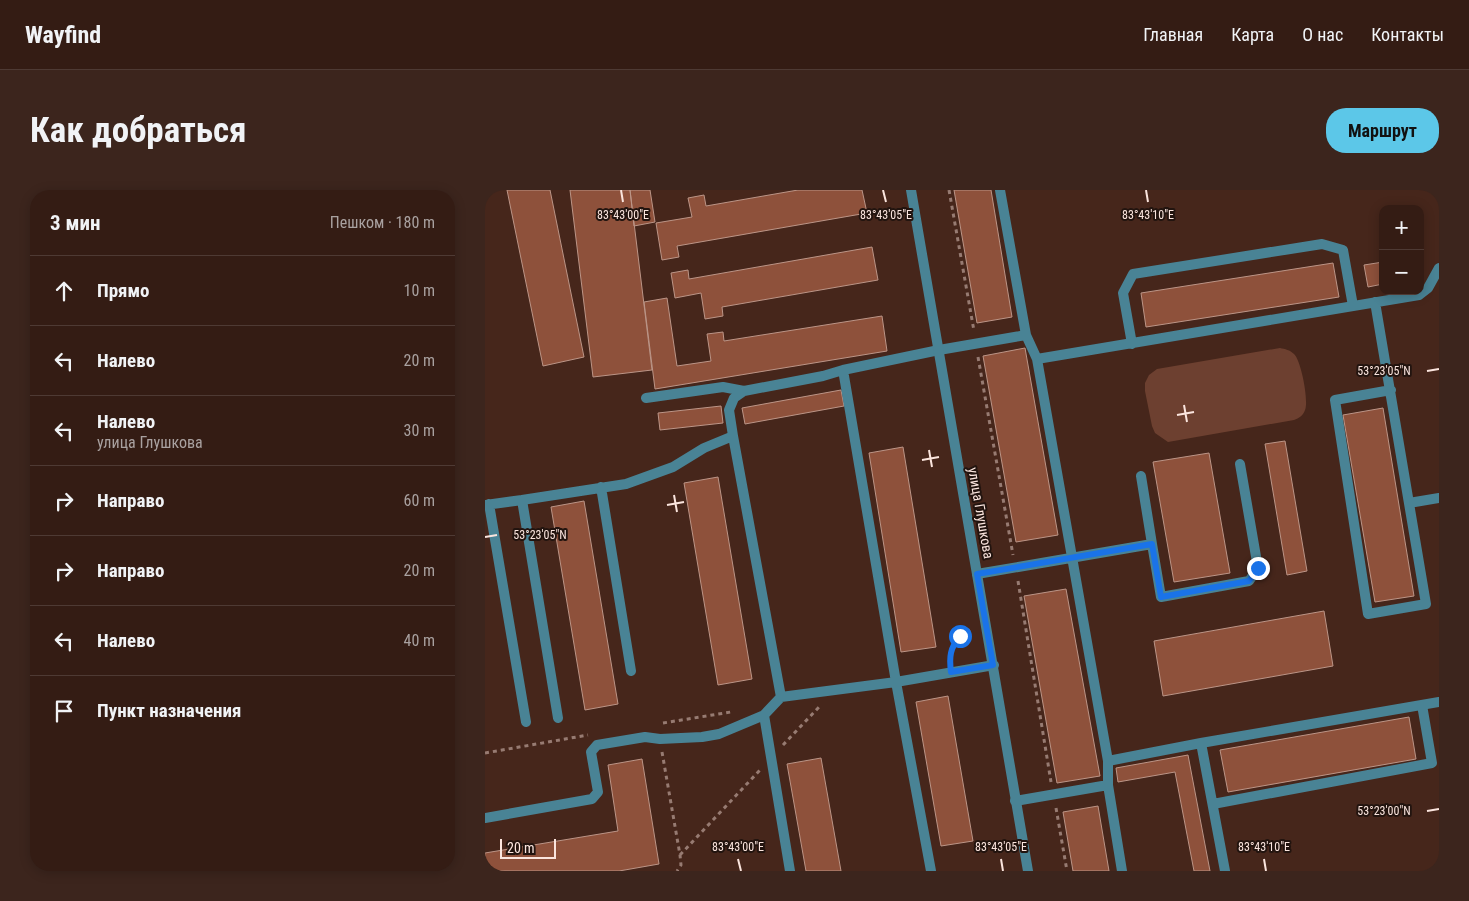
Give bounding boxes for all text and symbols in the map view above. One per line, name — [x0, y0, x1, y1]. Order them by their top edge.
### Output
text: Wayfind — [25, 21, 101, 49]
text: Главная — [1143, 24, 1203, 45]
text: Карта — [1231, 24, 1274, 45]
text: О нас — [1302, 24, 1343, 45]
text: Контакты — [1371, 24, 1444, 45]
button: Маршрут — [1326, 108, 1439, 153]
text: Как добраться — [30, 110, 246, 151]
map controls — [1379, 205, 1424, 295]
button: + — [1379, 205, 1424, 250]
text: 83°43'00"E — [597, 208, 649, 222]
text: 83°43'05"E — [860, 208, 912, 222]
text: 83°43'10"E — [1122, 208, 1174, 222]
text: 3 мин — [50, 211, 100, 235]
text: Пешком · 180 m — [330, 213, 435, 232]
button: − — [1379, 250, 1424, 295]
icon: ahead — [50, 277, 78, 305]
text: Прямо — [97, 279, 150, 302]
text: 10 m — [403, 281, 435, 300]
icon: left — [50, 347, 78, 375]
text: Налево — [97, 349, 155, 372]
text: 20 m — [403, 351, 435, 370]
text: 53°23'05"N — [1357, 364, 1411, 378]
text: Налево — [97, 410, 155, 433]
icon: left — [50, 417, 78, 445]
text: 30 m — [403, 421, 435, 440]
text: улица Глушкова — [97, 433, 203, 452]
street label: улица Глушкова — [965, 466, 997, 560]
icon: right — [50, 487, 78, 515]
text: Направо — [97, 489, 164, 512]
text: 60 m — [403, 491, 435, 510]
text: 53°23'05"N — [513, 528, 567, 542]
icon: right — [50, 557, 78, 585]
route end — [1247, 557, 1270, 580]
text: Направо — [97, 559, 164, 582]
text: 20 m — [403, 561, 435, 580]
route start — [949, 625, 972, 648]
icon: left — [50, 627, 78, 655]
text: Налево — [97, 629, 155, 652]
text: 40 m — [403, 631, 435, 650]
icon: arrive — [50, 697, 78, 725]
text: Пункт назначения — [97, 699, 241, 722]
text: 53°23'00"N — [1357, 804, 1411, 818]
scale bar — [500, 836, 556, 859]
text: 20 m — [507, 840, 535, 856]
text: 83°43'00"E — [712, 840, 764, 854]
text: 83°43'05"E — [975, 840, 1027, 854]
text: 83°43'10"E — [1238, 840, 1290, 854]

